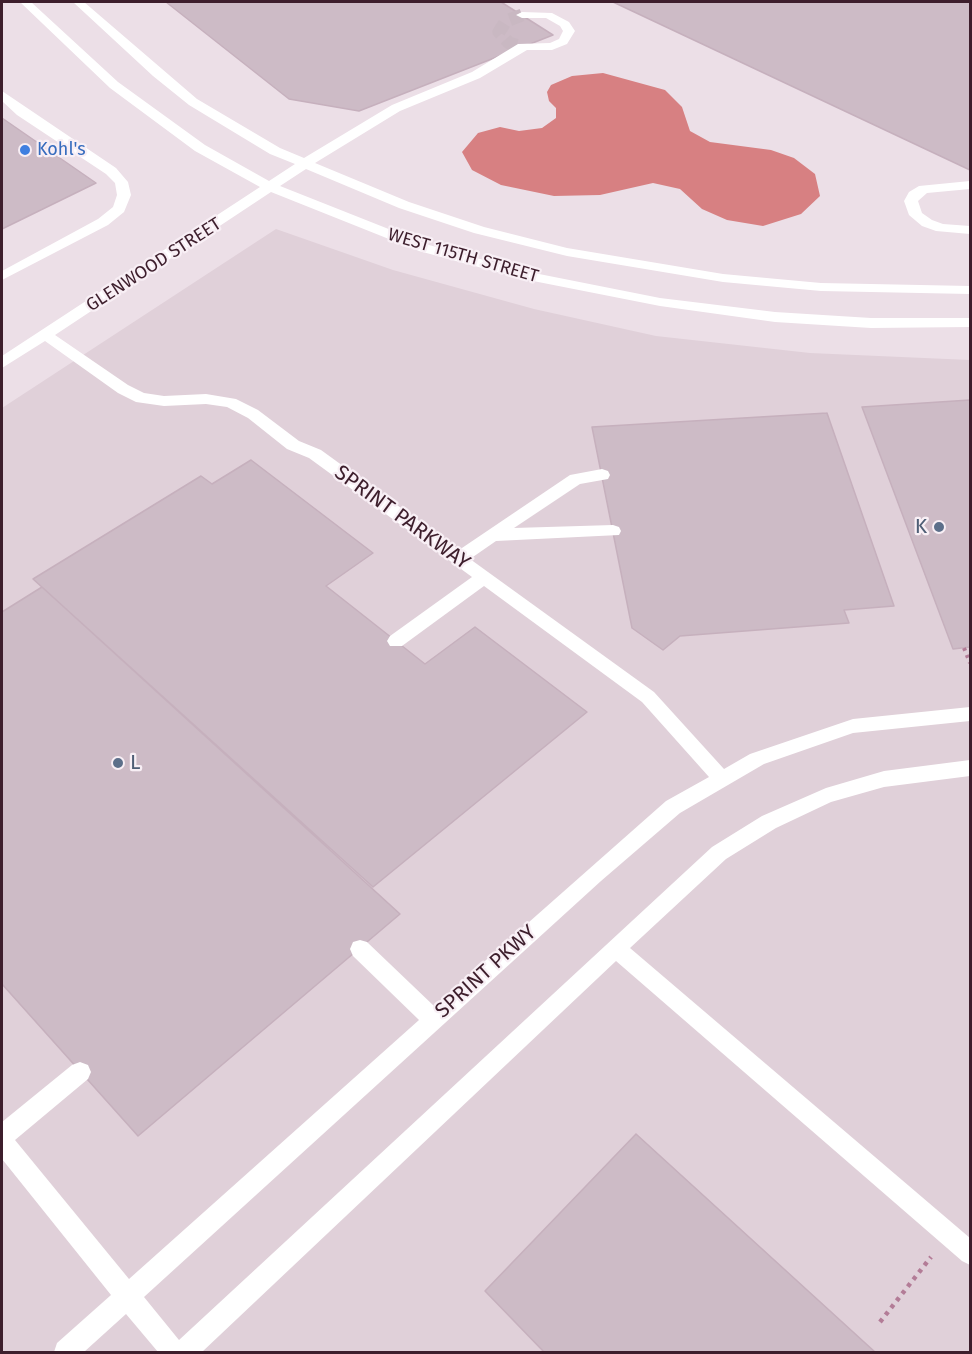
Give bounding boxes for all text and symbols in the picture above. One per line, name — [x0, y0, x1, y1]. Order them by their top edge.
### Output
place label: Kohl's — [37, 139, 86, 161]
marker: Kohl's — [18, 143, 32, 157]
street label: GLENWOOD STREET — [82, 213, 226, 317]
street label: WEST 115TH STREET — [385, 224, 541, 288]
street label: SPRINT PARKWAY — [329, 460, 475, 576]
place label: K — [915, 514, 927, 540]
marker: K — [932, 520, 946, 534]
place label: L — [130, 750, 140, 776]
marker: L — [111, 756, 125, 770]
street label: SPRINT PKWY — [430, 920, 542, 1024]

